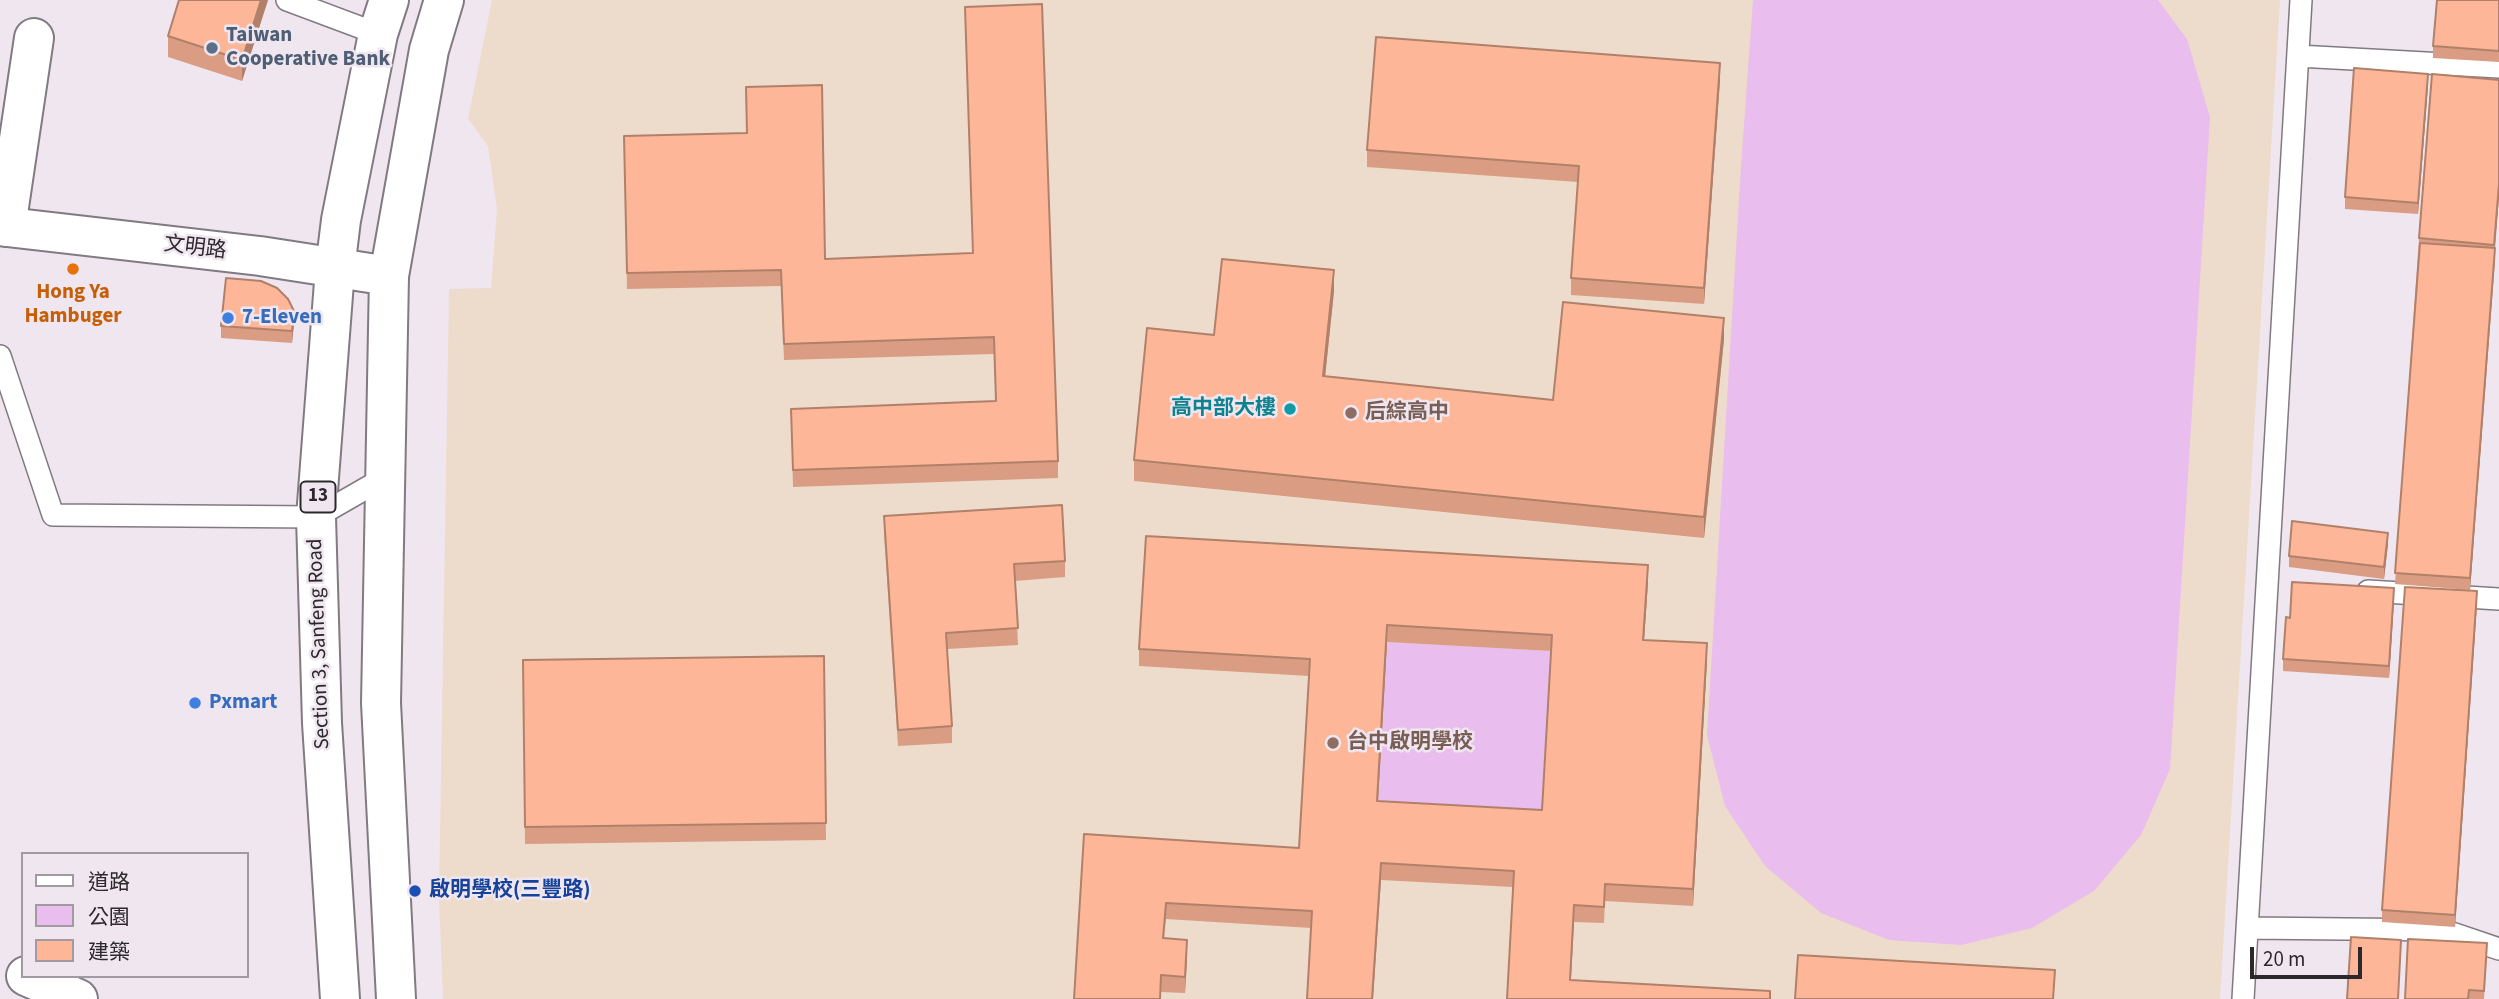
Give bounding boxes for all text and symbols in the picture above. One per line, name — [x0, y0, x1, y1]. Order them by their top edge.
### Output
place label: Taiwan Cooperative Bank — [226, 23, 390, 73]
marker: Taiwan Cooperative Bank — [204, 40, 220, 56]
street label: 文明路 — [162, 233, 228, 265]
marker: Hong Ya Hambuger — [65, 261, 81, 277]
place label: Hong Ya Hambuger — [24, 280, 122, 330]
place label: 7-Eleven — [242, 305, 322, 331]
marker: 7-Eleven — [220, 310, 236, 326]
place label: 高中部大樓 — [1171, 396, 1276, 422]
place label: 后綜高中 — [1365, 400, 1449, 426]
marker: 高中部大樓 — [1282, 401, 1298, 417]
marker: 后綜高中 — [1343, 405, 1359, 421]
road number: 13 — [300, 482, 336, 512]
street label: Section 3, Sanfeng Road — [304, 538, 336, 750]
place label: Pxmart — [209, 690, 277, 716]
marker: Pxmart — [187, 695, 203, 711]
place label: 台中啟明學校 — [1347, 730, 1473, 756]
marker: 台中啟明學校 — [1325, 735, 1341, 751]
legend — [21, 852, 248, 978]
text: 道路 — [88, 867, 130, 897]
place label: 啟明學校(三豐路) — [429, 878, 590, 904]
marker: 啟明學校(三豐路) — [407, 883, 423, 899]
text: 公園 — [88, 902, 130, 932]
scale bar — [2254, 932, 2366, 976]
text: 建築 — [88, 937, 130, 967]
text: 20 m — [2263, 944, 2305, 974]

